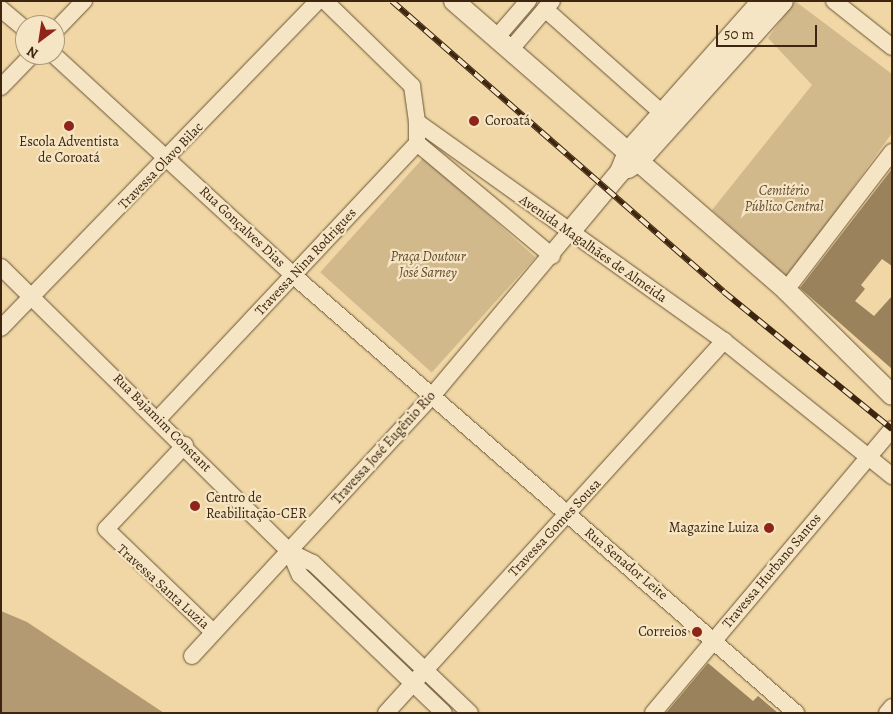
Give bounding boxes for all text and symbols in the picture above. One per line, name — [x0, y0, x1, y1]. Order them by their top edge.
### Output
north arrow — [15, 15, 65, 65]
scale bar — [718, 15, 819, 47]
text: 50 m — [724, 24, 754, 44]
text: N — [23, 42, 42, 63]
place label: Coroatá — [485, 113, 530, 129]
marker: Coroatá — [467, 114, 481, 128]
street label: Travessa Olavo Bilac — [115, 119, 207, 213]
marker: Escola Adventista de Coroatá — [63, 120, 75, 132]
place label: Escola Adventista de Coroatá — [19, 134, 119, 166]
street label: Rua Gonçalves Dias — [196, 183, 288, 271]
park label: Cemitério Público Central — [744, 183, 824, 216]
street label: Avenida Magalhães de Almeida — [516, 192, 670, 306]
street label: Travessa Nina Rodrigues — [252, 205, 360, 319]
park label: Praça Doutour José Sarney — [390, 249, 466, 282]
street label: Rua Bajamim Constant — [109, 370, 215, 476]
street label: Travessa José Eugênio Rio — [329, 388, 439, 508]
street label: Travessa Gomes Sousa — [505, 476, 605, 580]
place label: Centro de Reabilitação-CER — [206, 490, 307, 522]
marker: Centro de Reabilitação-CER — [188, 499, 202, 513]
street label: Travessa Hurbano Santos — [719, 510, 825, 632]
place label: Magazine Luiza — [669, 520, 759, 536]
marker: Magazine Luiza — [763, 522, 775, 534]
street label: Rua Senador Leite — [581, 524, 671, 604]
street label: Travessa Santa Luzia — [113, 541, 213, 633]
place label: Correios — [638, 624, 687, 640]
marker: Correios — [691, 626, 703, 638]

